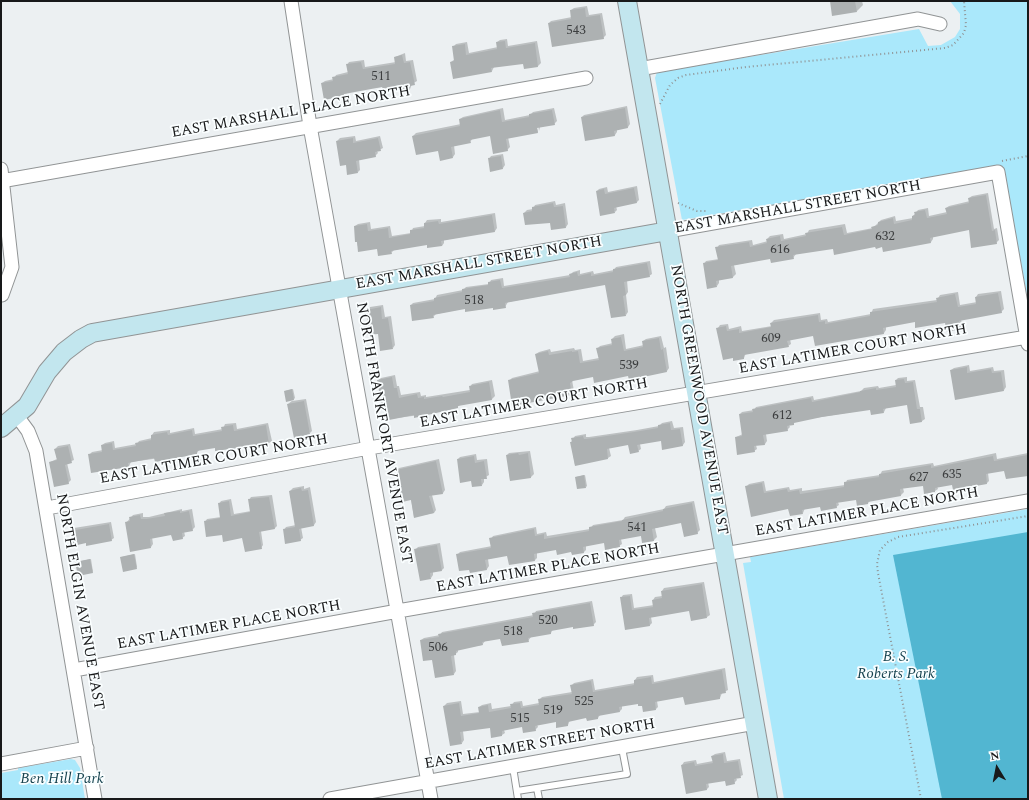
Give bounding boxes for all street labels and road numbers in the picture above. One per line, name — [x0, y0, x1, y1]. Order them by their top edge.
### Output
street label: EAST MARSHALL PLACE NORTH — [170, 83, 412, 143]
street label: EAST MARSHALL STREET NORTH — [673, 177, 923, 239]
street label: EAST MARSHALL STREET NORTH — [354, 233, 604, 295]
street label: NORTH GREENWOOD AVENUE EAST — [665, 263, 731, 537]
street label: NORTH FRANKFORT AVENUE EAST — [351, 301, 415, 565]
street label: EAST LATIMER COURT NORTH — [738, 321, 968, 379]
street label: EAST LATIMER COURT NORTH — [419, 375, 649, 433]
street label: EAST LATIMER COURT NORTH — [99, 431, 329, 489]
street label: EAST LATIMER PLACE NORTH — [754, 484, 980, 542]
street label: NORTH ELGIN AVENUE EAST — [51, 492, 107, 712]
street label: EAST LATIMER PLACE NORTH — [435, 540, 661, 598]
street label: EAST LATIMER PLACE NORTH — [116, 597, 342, 655]
street label: EAST LATIMER STREET NORTH — [423, 716, 657, 774]

